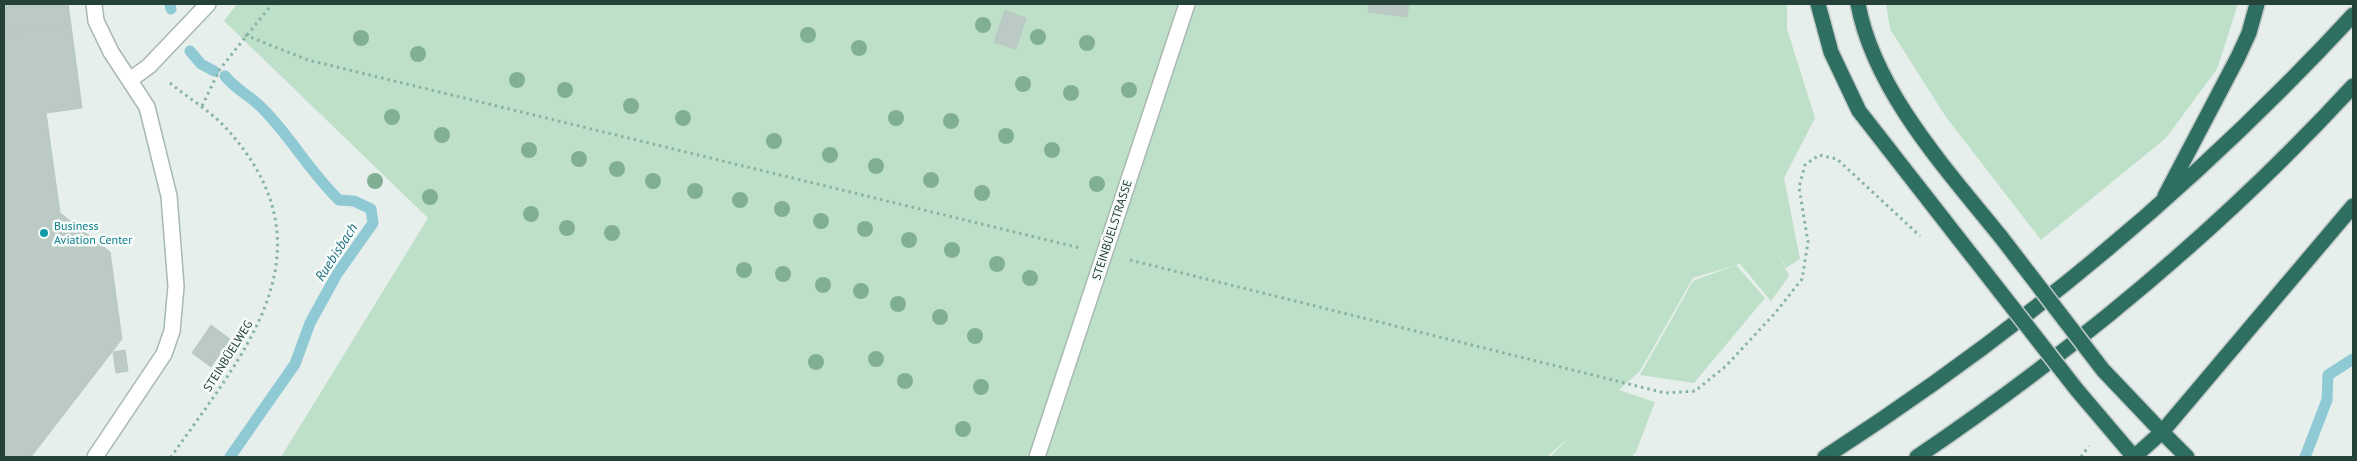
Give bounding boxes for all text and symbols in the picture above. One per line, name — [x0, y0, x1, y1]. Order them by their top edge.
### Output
street label: STEINBÜELSTRASSE — [1088, 178, 1135, 282]
place label: Business Aviation Center — [54, 218, 132, 247]
water label: Ruebisbach — [311, 220, 361, 284]
marker: Business Aviation Center — [38, 227, 50, 239]
street label: STEINBÜELWEG — [200, 317, 255, 394]

